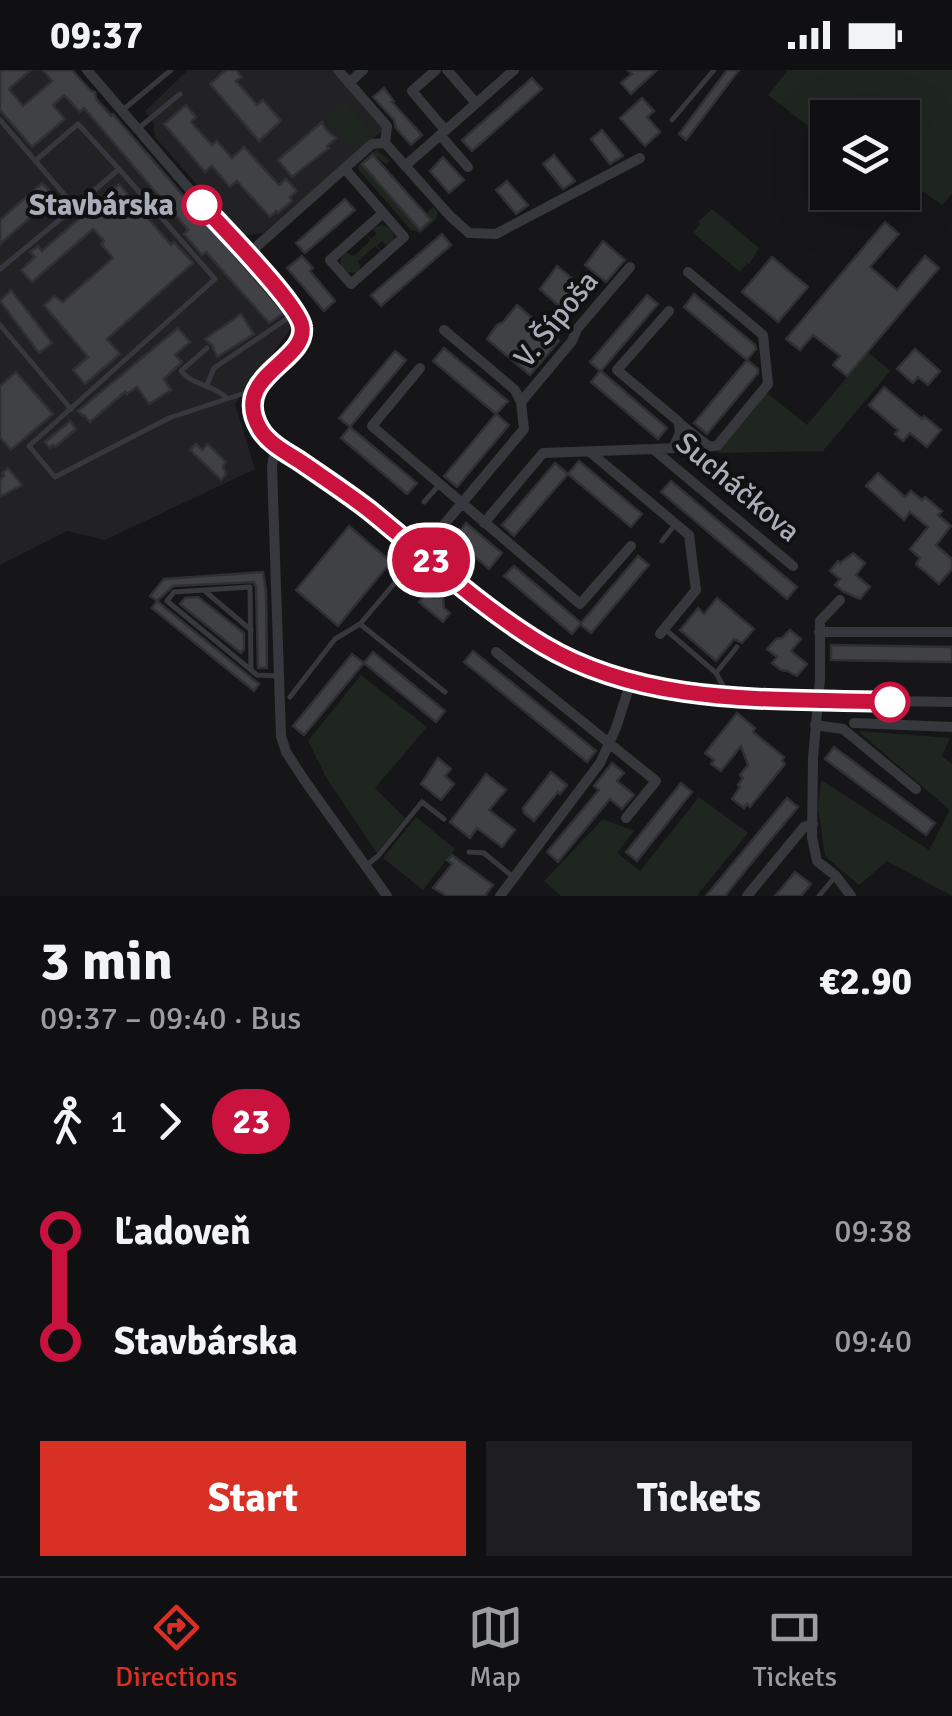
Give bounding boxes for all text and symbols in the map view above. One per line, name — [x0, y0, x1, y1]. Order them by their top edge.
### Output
text: 09:37 — [50, 12, 143, 59]
map controls — [810, 100, 920, 210]
button: layers — [810, 100, 920, 210]
marker: Stavbárska — [183, 186, 221, 224]
place label: Stavbárska — [29, 187, 174, 224]
street label: V. Šípoša — [506, 264, 607, 375]
street label: Sucháčkova — [668, 425, 808, 550]
line badge: 23 — [386, 528, 476, 592]
text: 23 — [412, 539, 450, 582]
unlabelled marker — [871, 683, 909, 721]
text: 3 min — [40, 927, 173, 995]
text: €2.90 — [819, 958, 912, 1005]
text: 09:37 – 09:40 · Bus — [40, 999, 301, 1038]
icon: walk — [40, 1094, 95, 1149]
icon: forward — [142, 1094, 197, 1149]
text: 23 — [232, 1100, 270, 1143]
text: 1 — [110, 1102, 127, 1141]
text: Ľadoveň — [114, 1208, 251, 1255]
text: 09:38 — [834, 1212, 912, 1251]
text: Stavbárska — [114, 1318, 298, 1365]
text: 09:40 — [834, 1322, 912, 1361]
button: Start — [40, 1441, 466, 1556]
button: Tickets — [486, 1441, 912, 1556]
tab: Directions — [115, 1600, 237, 1694]
tab: Map — [468, 1600, 523, 1694]
tab: Tickets — [753, 1600, 837, 1694]

